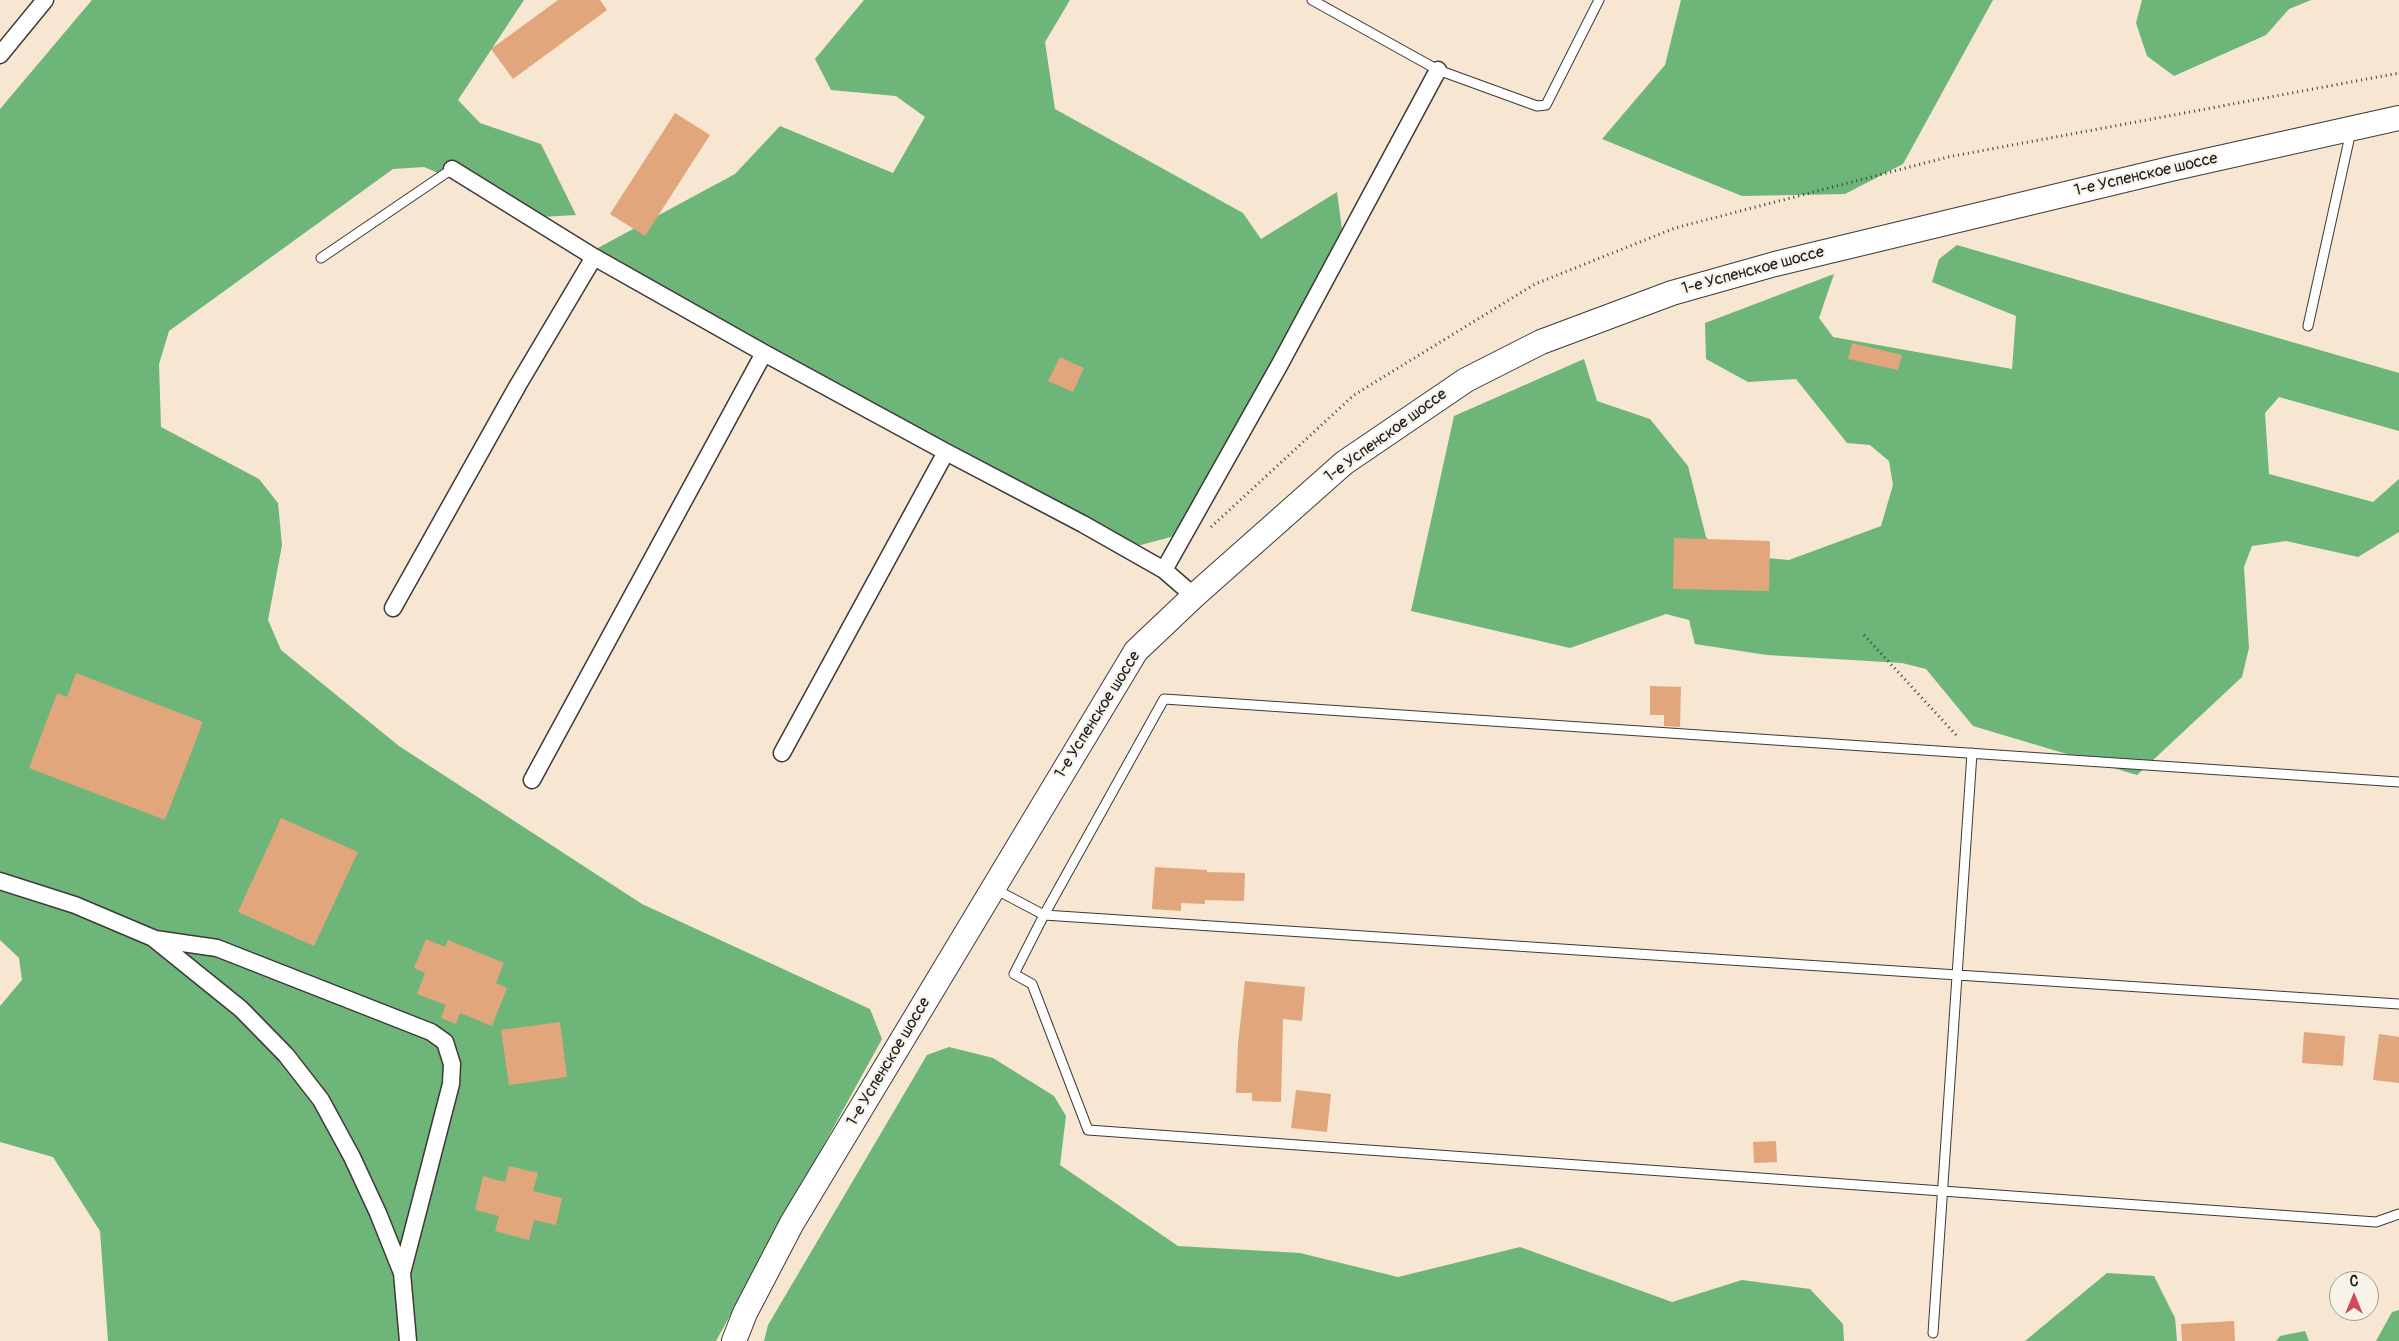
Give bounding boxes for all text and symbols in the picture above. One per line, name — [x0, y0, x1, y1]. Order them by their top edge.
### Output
street label: 1-е Успенское шоссе — [2072, 149, 2220, 201]
street label: 1-е Успенское шоссе — [1680, 243, 1826, 299]
street label: 1-е Успенское шоссе — [1321, 385, 1451, 487]
street label: 1-е Успенское шоссе — [1051, 648, 1145, 782]
street label: 1-е Успенское шоссе — [843, 994, 935, 1130]
north arrow — [2329, 1271, 2379, 1321]
text: С — [2350, 1273, 2358, 1290]

